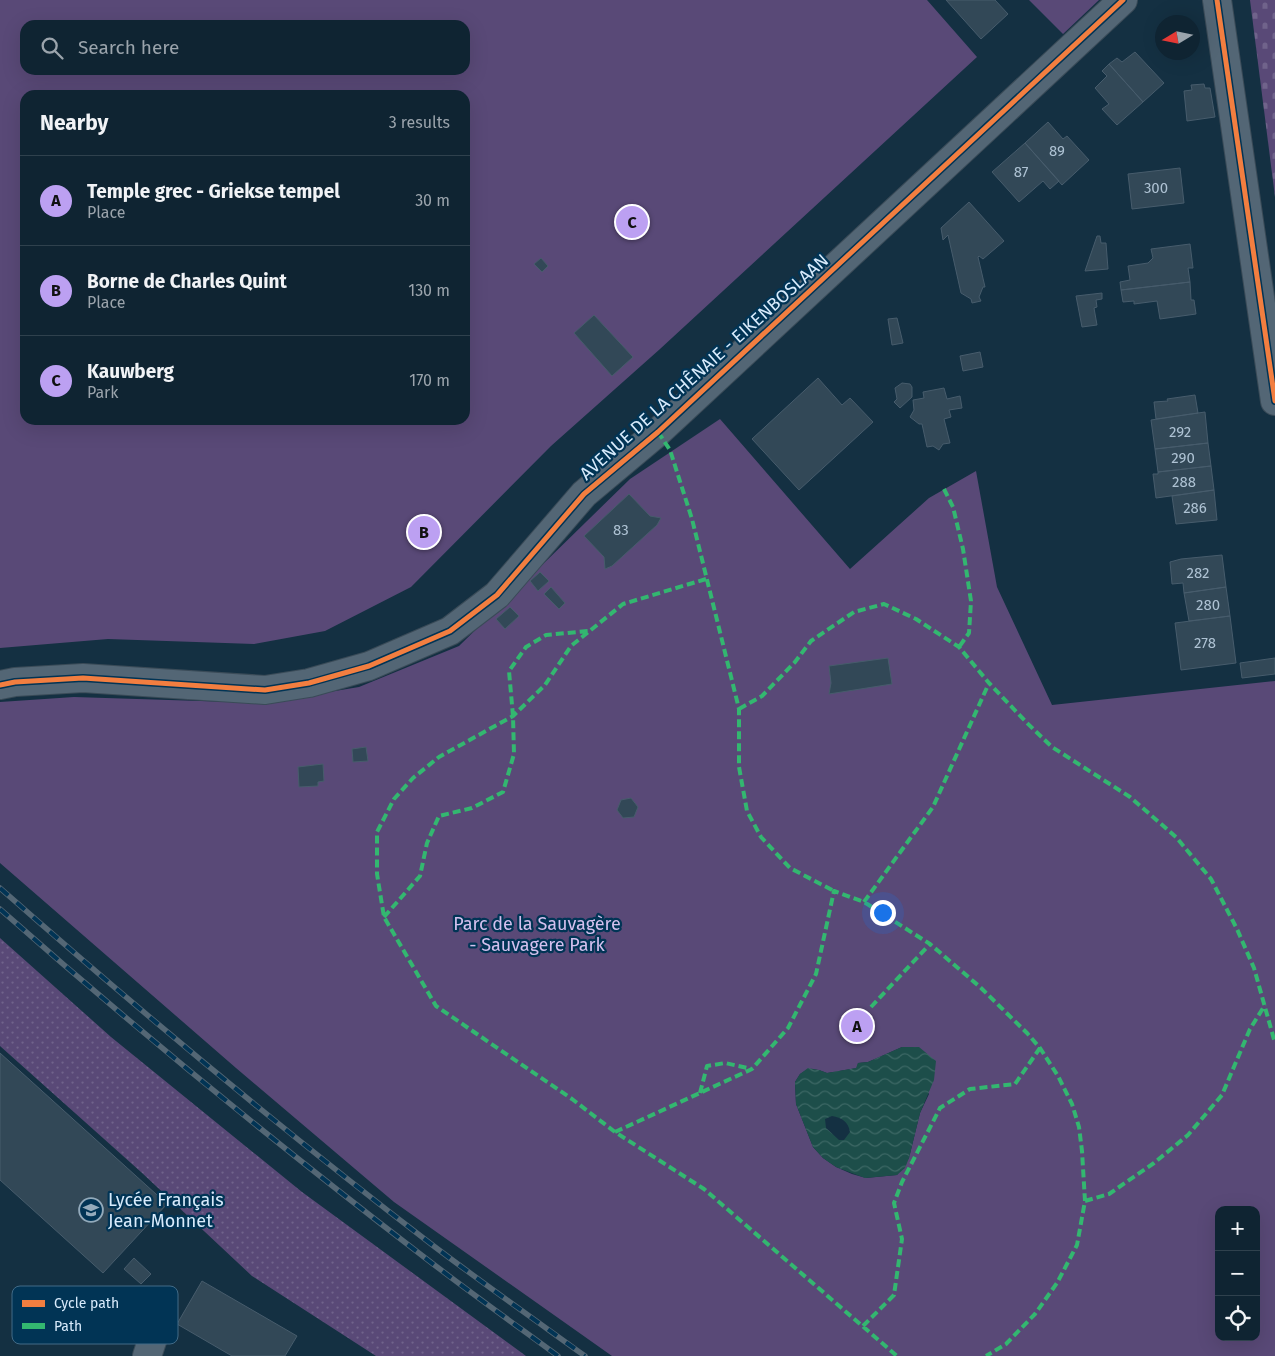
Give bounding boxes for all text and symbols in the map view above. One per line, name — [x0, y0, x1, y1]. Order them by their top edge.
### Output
north arrow — [1155, 15, 1200, 60]
search box — [20, 20, 470, 75]
icon: search — [38, 34, 66, 62]
text: Search here — [78, 36, 179, 59]
text: Nearby — [40, 110, 108, 136]
text: 3 results — [389, 113, 450, 132]
house number: 89 — [1049, 142, 1065, 160]
house number: 87 — [1014, 163, 1029, 181]
house number: 300 — [1144, 179, 1168, 197]
text: Temple grec - Griekse tempel — [87, 180, 340, 203]
text: A — [51, 191, 61, 210]
text: 30 m — [415, 191, 450, 210]
text: Place — [87, 203, 126, 222]
pin: C — [616, 203, 648, 241]
street label: AVENUE DE LA CHÊNAIE - EIKENBOSLAAN — [575, 249, 833, 485]
text: Borne de Charles Quint — [87, 270, 287, 293]
text: B — [51, 281, 61, 300]
text: 130 m — [408, 281, 450, 300]
text: Place — [87, 293, 126, 312]
text: Kauwberg — [87, 360, 174, 383]
text: C — [51, 371, 61, 390]
text: 170 m — [409, 371, 450, 390]
text: Park — [87, 383, 119, 402]
house number: 292 — [1169, 423, 1191, 441]
house number: 290 — [1171, 449, 1195, 467]
house number: 288 — [1172, 473, 1196, 491]
house number: 286 — [1183, 499, 1207, 517]
pin: B — [408, 513, 440, 551]
house number: 83 — [613, 521, 629, 539]
house number: 282 — [1187, 564, 1209, 582]
house number: 280 — [1196, 596, 1220, 614]
house number: 278 — [1194, 634, 1216, 652]
your location — [870, 900, 896, 926]
park label: Parc de la Sauvagère - Sauvagere Park — [453, 913, 621, 956]
pin: A — [841, 1007, 873, 1045]
place label: Lycée Français Jean-Monnet — [108, 1189, 224, 1232]
school or university icon: Lycée Français Jean-Monnet — [78, 1197, 104, 1223]
map controls — [1215, 1206, 1260, 1341]
button: + — [1215, 1206, 1260, 1251]
button: − — [1215, 1251, 1260, 1296]
legend — [12, 1286, 178, 1344]
text: Cycle path — [54, 1295, 119, 1312]
button: locate — [1215, 1296, 1260, 1341]
text: Path — [54, 1318, 82, 1335]

